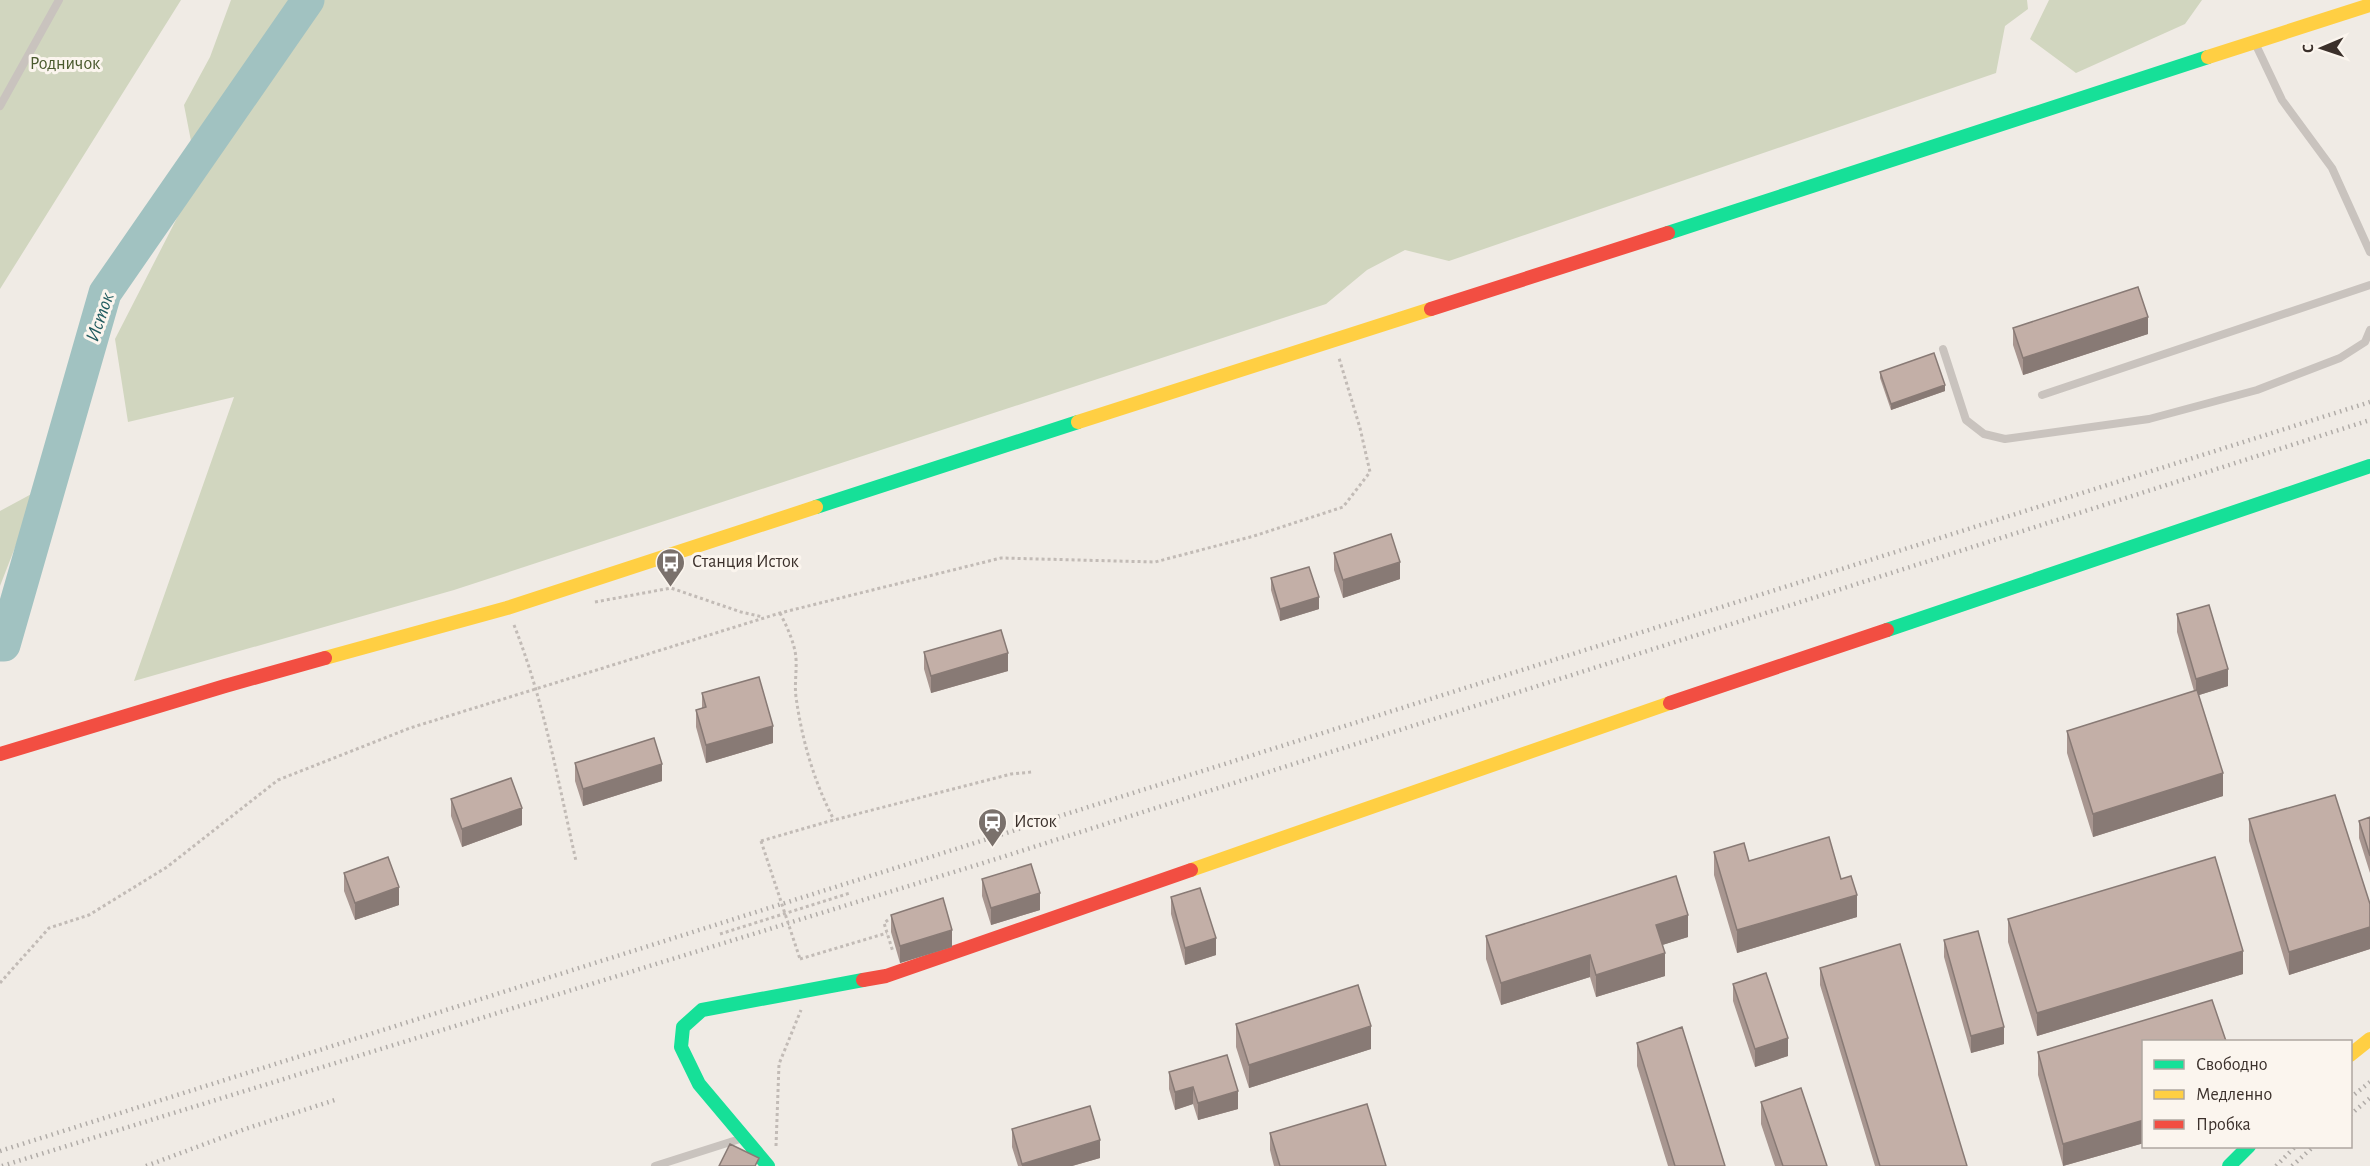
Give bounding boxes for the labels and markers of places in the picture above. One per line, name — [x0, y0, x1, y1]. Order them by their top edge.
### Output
bus stop icon: Станция Исток — [655, 546, 687, 588]
place label: Станция Исток — [692, 553, 799, 571]
station icon: Исток — [977, 806, 1009, 848]
place label: Исток — [1014, 813, 1058, 831]

